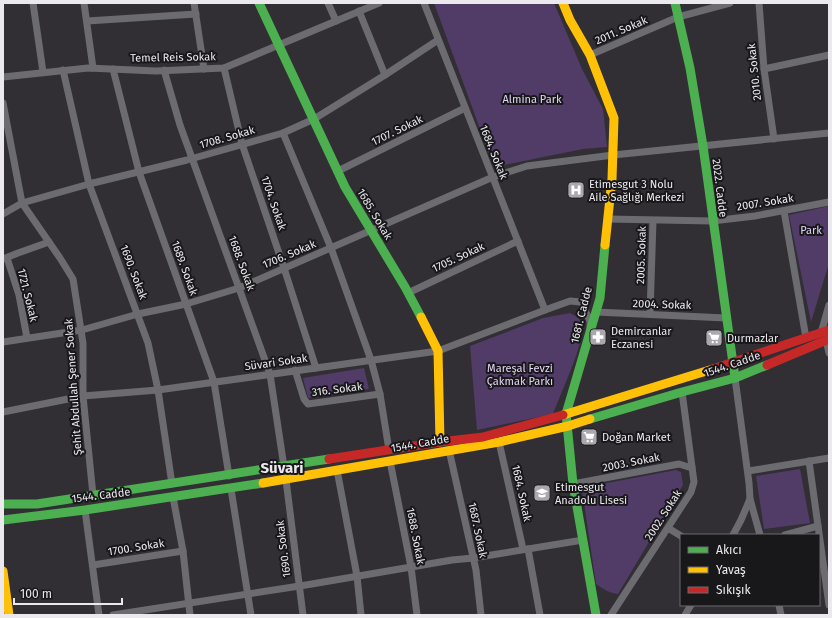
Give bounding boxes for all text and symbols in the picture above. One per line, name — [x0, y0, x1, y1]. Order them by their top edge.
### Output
street label: 2011. Sokak — [593, 13, 650, 47]
street label: 2010. Sokak — [745, 42, 764, 101]
street label: Temel Reis Sokak — [130, 50, 216, 65]
park label: Almina Park — [502, 93, 562, 106]
street label: 1707. Sokak — [369, 112, 425, 148]
street label: 1708. Sokak — [198, 123, 257, 152]
street label: 1684. Sokak — [477, 123, 510, 182]
street label: 2022. Cadde — [709, 158, 730, 218]
street label: 1704. Sokak — [258, 174, 289, 232]
place label: Etimesgut 3 Nolu Aile Sağlığı Merkezi — [589, 178, 684, 204]
hospital icon: Etimesgut 3 Nolu Aile Sağlığı Merkezi — [566, 180, 586, 200]
street label: 1685. Sokak — [354, 186, 395, 242]
street label: 2007. Sokak — [736, 192, 795, 213]
park label: Park — [800, 224, 822, 237]
street label: 2005. Sokak — [634, 225, 649, 284]
street label: 1688. Sokak — [226, 234, 258, 293]
street label: 1706. Sokak — [261, 237, 318, 271]
street label: 1689. Sokak — [169, 239, 201, 298]
street label: 1705. Sokak — [430, 240, 487, 275]
street label: 1690. Sokak — [117, 243, 150, 302]
street label: 1721. Sokak — [15, 267, 40, 323]
street label: 1681. Cadde — [568, 285, 595, 345]
street label: 2004. Sokak — [632, 297, 692, 312]
street label: Şehit Abdullah Şener Sokak — [62, 318, 85, 456]
place label: Demircanlar Eczanesi — [611, 325, 672, 351]
pharmacy icon: Demircanlar Eczanesi — [588, 327, 608, 347]
supermarket icon: Durmazlar — [704, 328, 724, 348]
place label: Durmazlar — [727, 332, 779, 345]
street label: 1544. Cadde — [702, 349, 762, 380]
street label: Süvari Sokak — [244, 352, 309, 373]
park label: Mareşal Fevzi Çakmak Parkı — [487, 362, 553, 388]
street label: 316. Sokak — [311, 380, 363, 399]
supermarket icon: Doğan Market — [579, 427, 599, 447]
place label: Doğan Market — [602, 431, 671, 444]
street label: 1544. Cadde — [390, 432, 450, 455]
street label: 2003. Sokak — [601, 450, 661, 474]
district label: Süvari — [261, 459, 304, 477]
street label: 1684. Sokak — [509, 464, 534, 523]
place label: Etimesgut Anadolu Lisesi — [555, 481, 627, 507]
school or university icon: Etimesgut Anadolu Lisesi — [532, 483, 552, 503]
street label: 1544. Cadde — [71, 485, 131, 506]
street label: 2002. Sokak — [642, 487, 685, 543]
street label: 1687. Sokak — [465, 501, 490, 559]
street label: 1688. Sokak — [404, 506, 427, 566]
street label: 1690. Sokak — [274, 519, 293, 578]
legend — [680, 534, 820, 606]
street label: 1700. Sokak — [107, 537, 166, 558]
text: Akıcı — [716, 543, 742, 557]
text: Yavaş — [716, 563, 746, 577]
scale bar — [14, 580, 122, 606]
text: Sıkışık — [716, 583, 751, 597]
text: 100 m — [20, 587, 52, 601]

